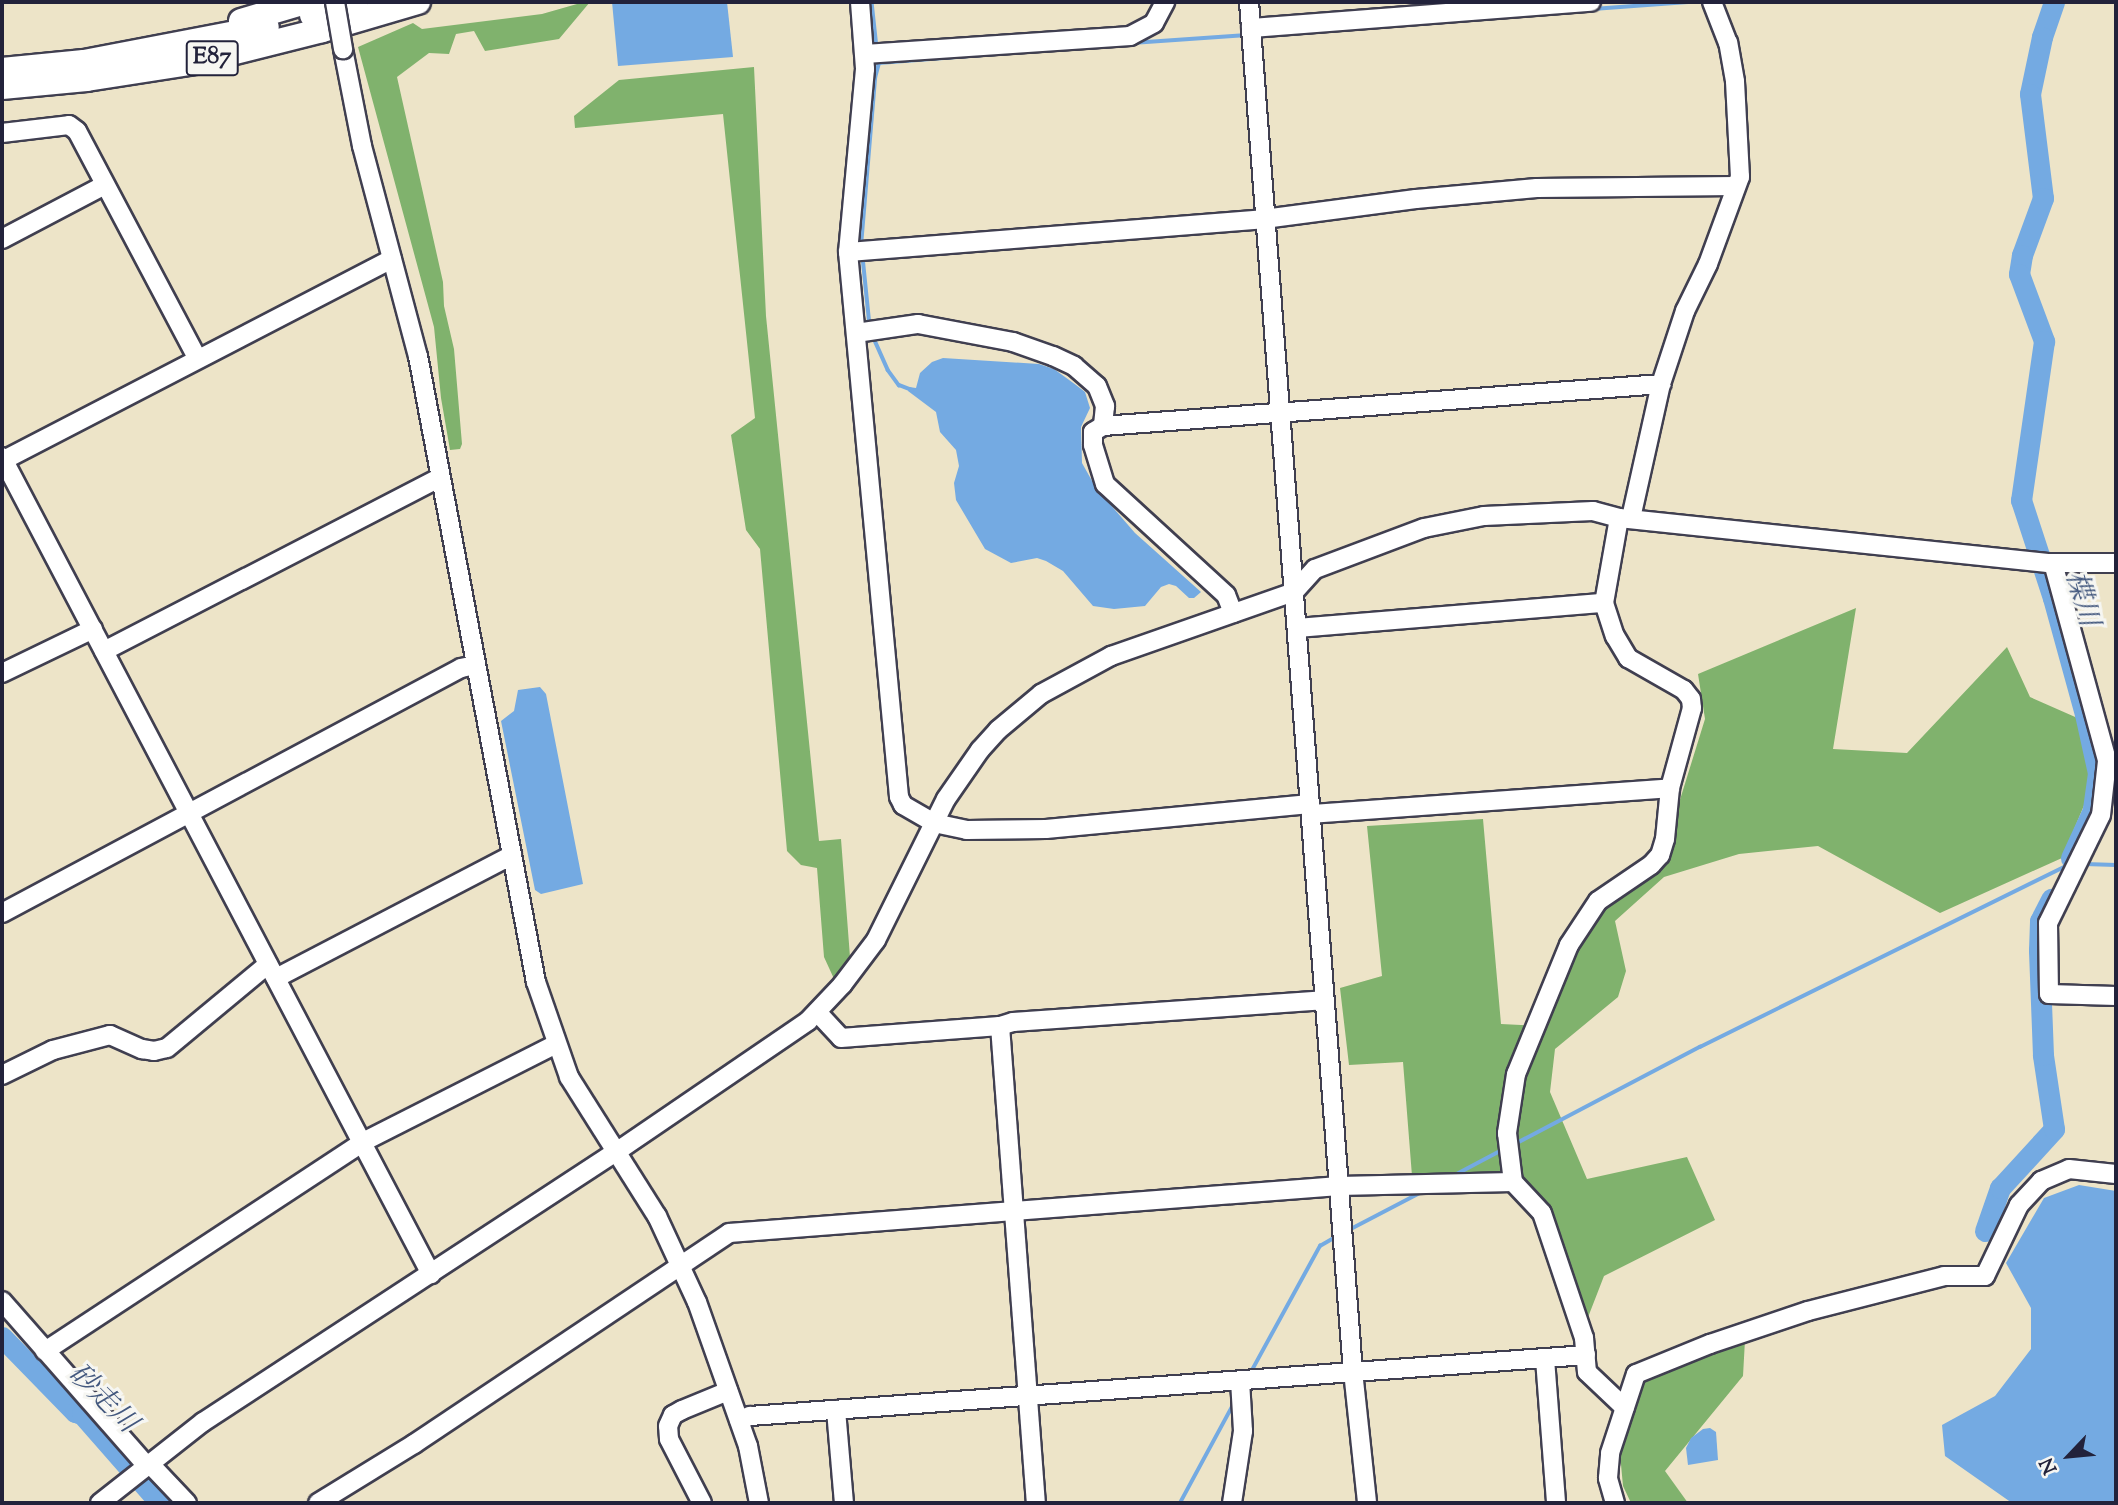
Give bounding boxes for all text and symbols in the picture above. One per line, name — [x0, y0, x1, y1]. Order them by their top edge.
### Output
road number: E87 — [184, 38, 240, 78]
water label: 楪川 — [2057, 567, 2105, 631]
water label: 砂走川 — [60, 1357, 144, 1441]
north arrow — [2034, 1421, 2104, 1491]
text: N — [2034, 1453, 2065, 1478]

